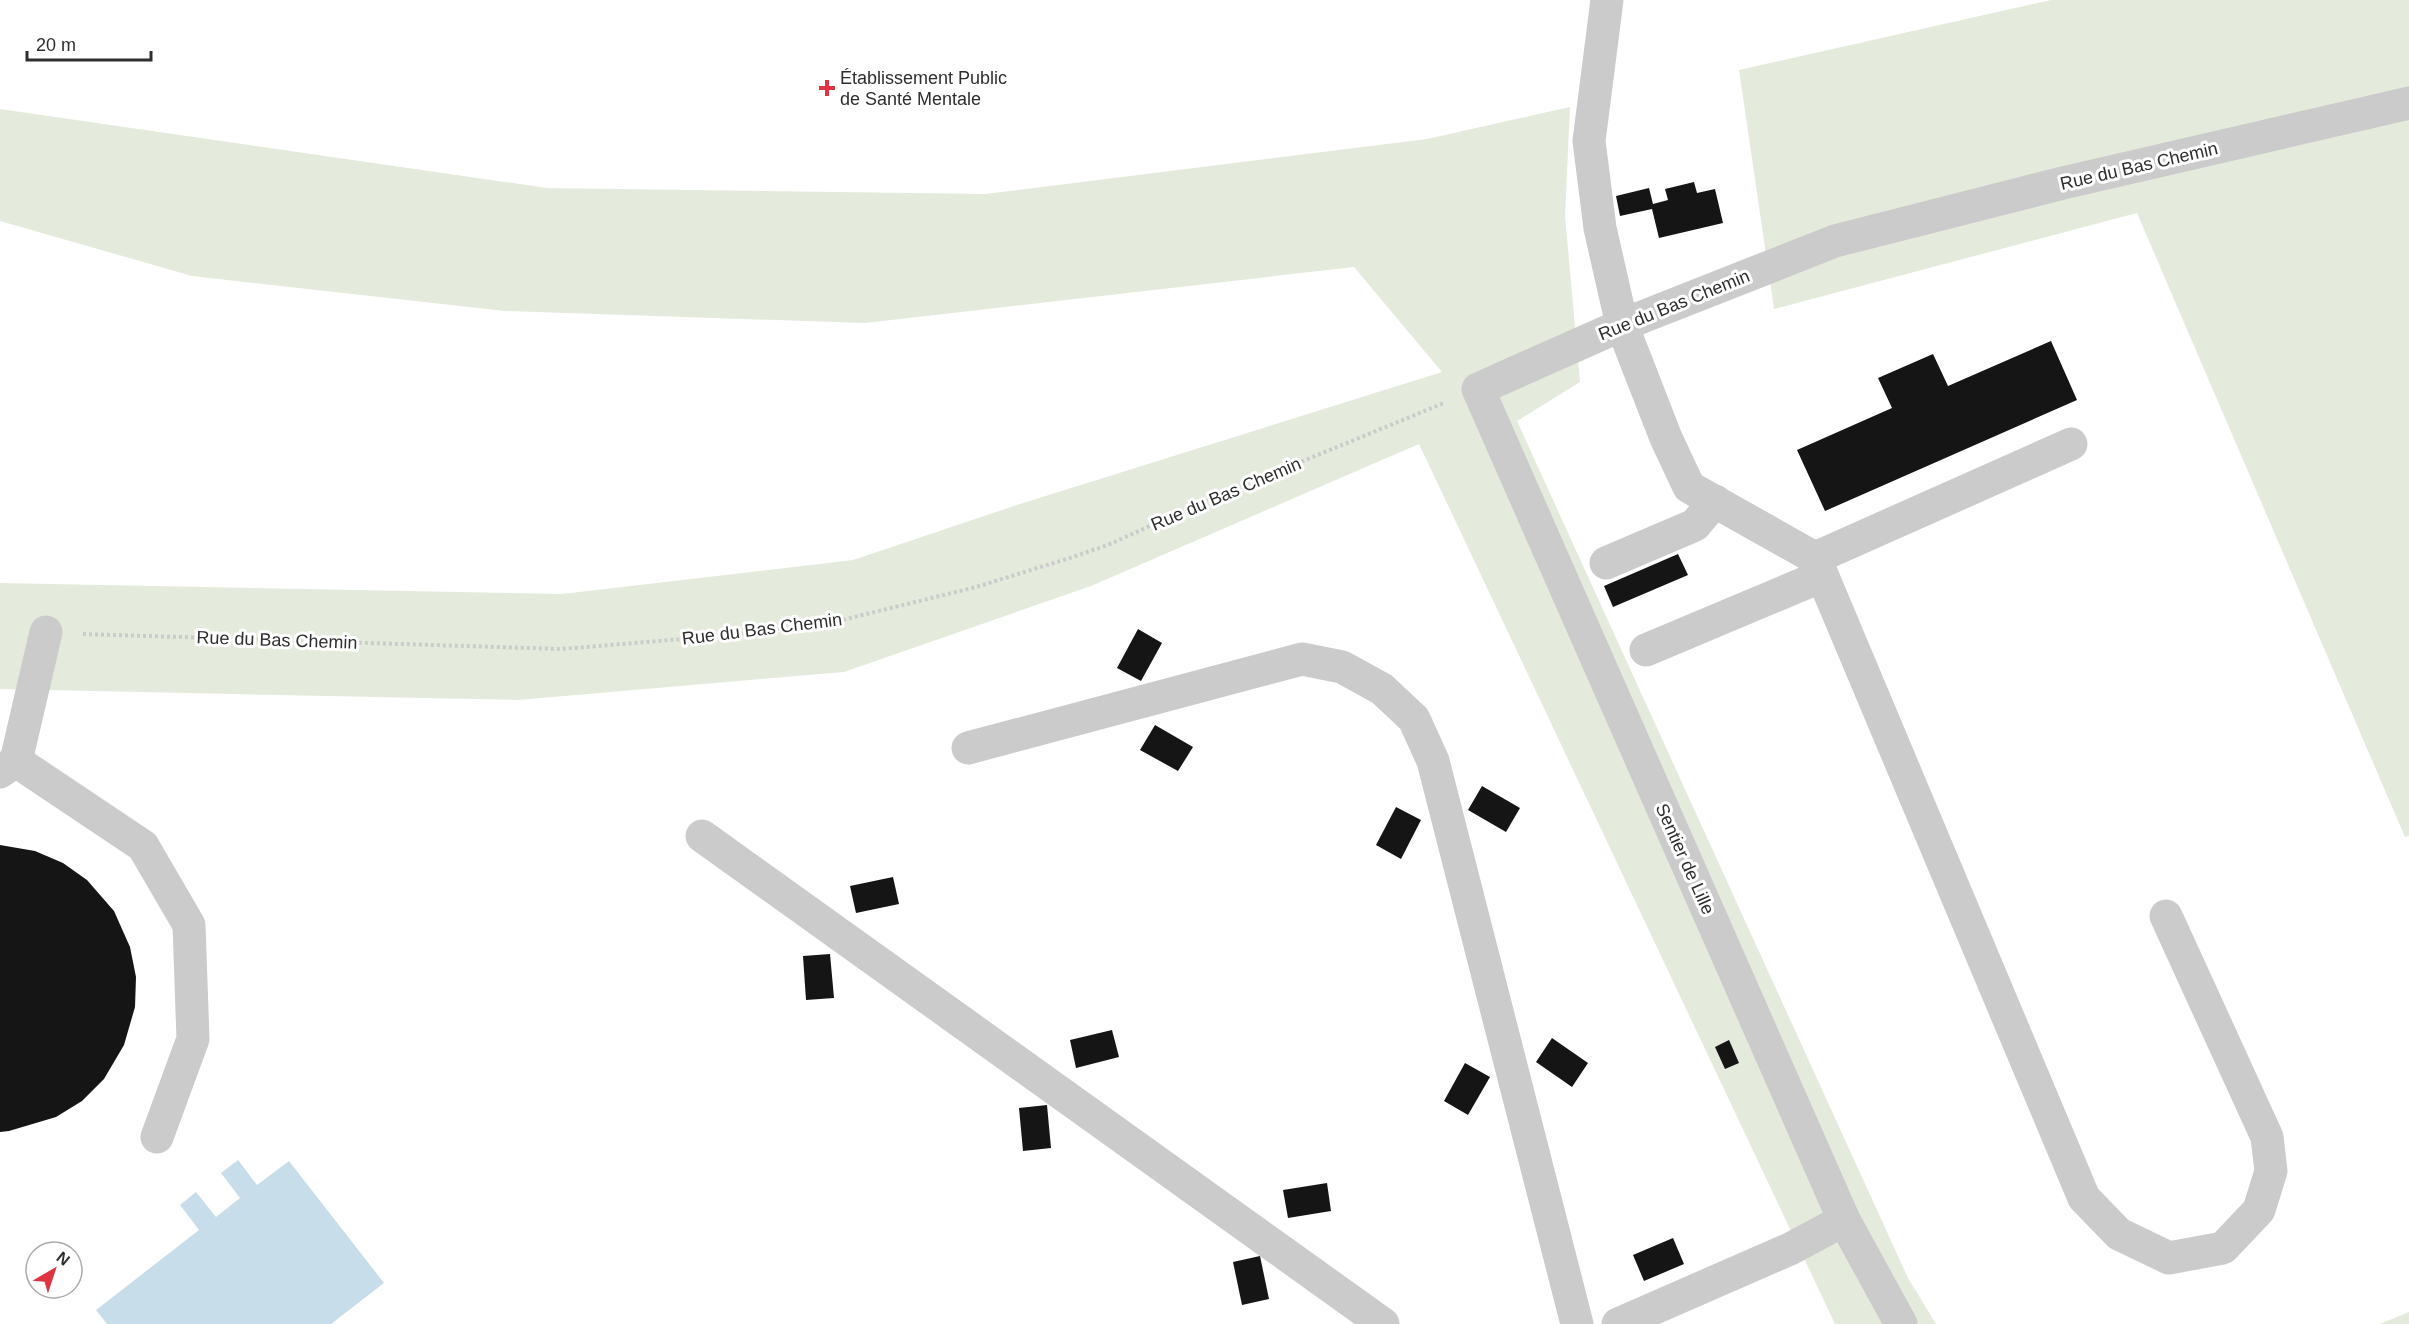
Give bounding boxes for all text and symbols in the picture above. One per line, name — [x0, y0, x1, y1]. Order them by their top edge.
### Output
scale bar — [27, 24, 152, 62]
text: 20 m — [36, 35, 76, 55]
place label: Établissement Public de Santé Mentale — [840, 68, 1007, 109]
marker: Établissement Public de Santé Mentale — [818, 79, 836, 97]
street label: Rue du Bas Chemin — [2058, 138, 2220, 194]
street label: Rue du Bas Chemin — [1596, 266, 1752, 344]
street label: Rue du Bas Chemin — [1148, 453, 1304, 535]
street label: Rue du Bas Chemin — [681, 609, 843, 649]
street label: Rue du Bas Chemin — [196, 627, 358, 653]
street label: Sentier de Lille — [1652, 801, 1718, 917]
north arrow — [24, 1240, 84, 1300]
text: N — [53, 1248, 73, 1269]

